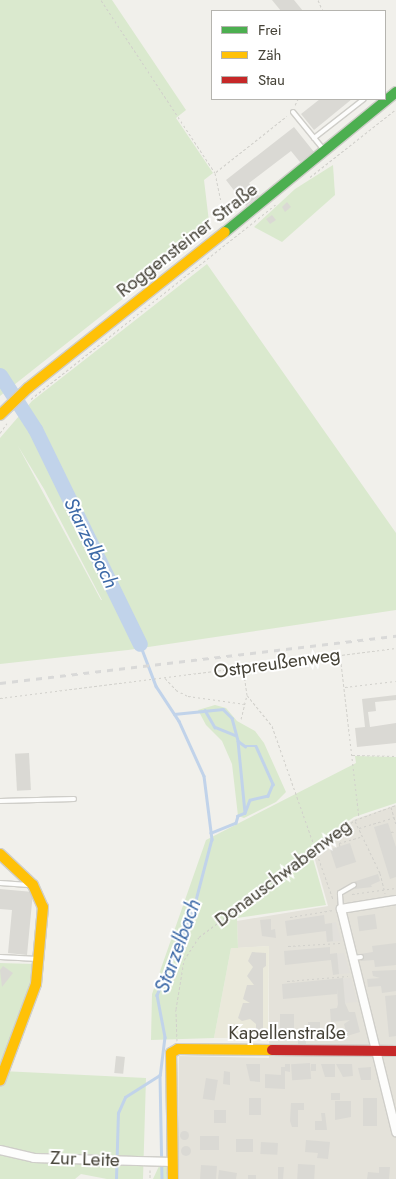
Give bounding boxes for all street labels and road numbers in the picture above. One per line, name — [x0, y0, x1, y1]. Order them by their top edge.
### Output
street label: Roggensteiner Straße — [112, 178, 262, 302]
street label: Ostpreußenweg — [212, 643, 342, 683]
street label: Donauschwabenweg — [210, 814, 356, 932]
street label: Kapellenstraße — [228, 1022, 346, 1044]
street label: Zur Leite — [50, 1146, 120, 1172]

